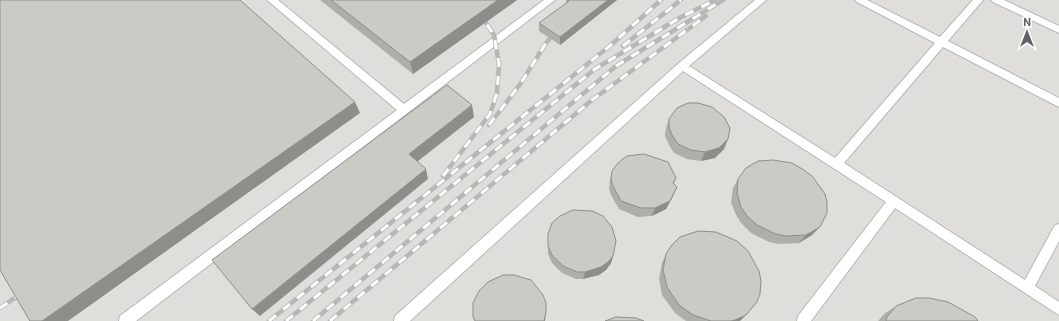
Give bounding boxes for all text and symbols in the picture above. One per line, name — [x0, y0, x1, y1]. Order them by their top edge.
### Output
north arrow — [1007, 12, 1047, 52]
text: N — [1023, 16, 1031, 29]

